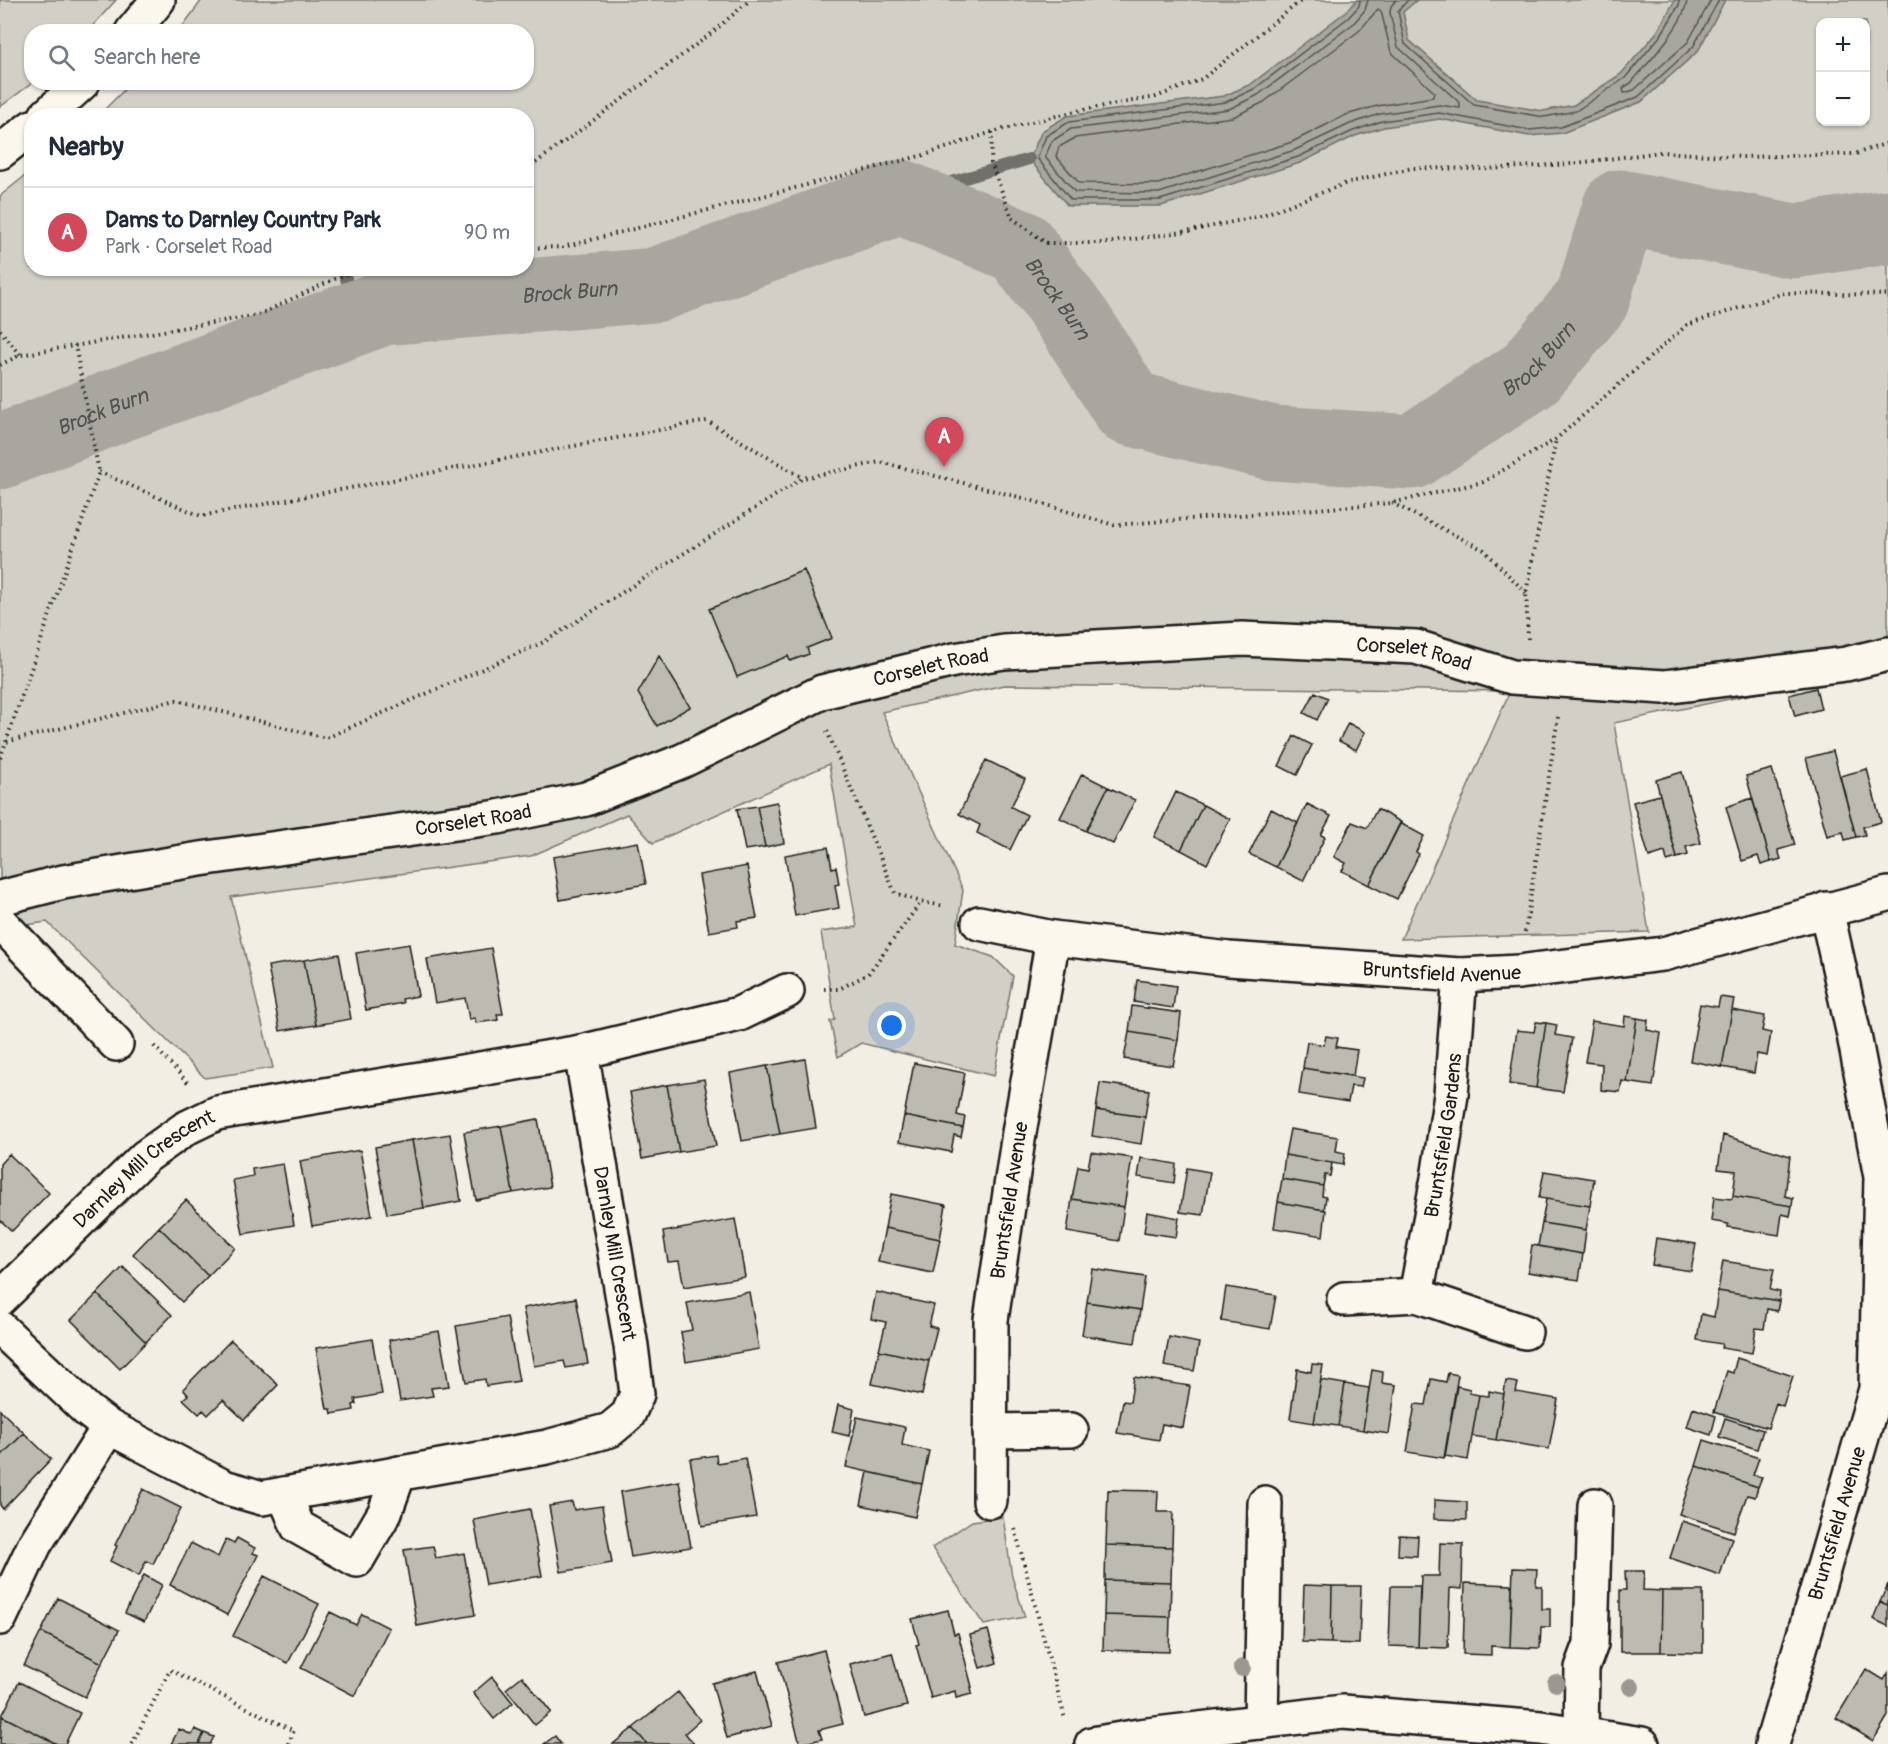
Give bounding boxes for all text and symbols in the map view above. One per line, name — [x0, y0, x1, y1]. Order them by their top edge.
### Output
map controls — [1816, 18, 1870, 126]
button: + — [1816, 18, 1870, 72]
search box — [24, 24, 534, 90]
icon: search — [45, 41, 78, 74]
text: Search here — [93, 43, 200, 71]
button: − — [1816, 72, 1870, 126]
text: Nearby — [48, 131, 124, 163]
text: Dams to Darnley Country Park — [105, 206, 381, 234]
text: A — [61, 220, 74, 245]
text: 90 m — [464, 220, 510, 245]
text: Park · Corselet Road — [105, 234, 273, 259]
water label: Brock Burn — [1018, 251, 1097, 346]
water label: Brock Burn — [520, 275, 619, 310]
water label: Brock Burn — [1496, 315, 1582, 403]
water label: Brock Burn — [53, 381, 153, 442]
pin: A — [924, 418, 964, 467]
street label: Corselet Road — [1356, 632, 1475, 676]
street label: Corselet Road — [871, 642, 990, 692]
street label: Corselet Road — [413, 798, 534, 841]
street label: Bruntsfield Avenue — [1362, 956, 1522, 988]
your location — [877, 1011, 906, 1040]
street label: Bruntsfield Gardens — [1418, 1052, 1467, 1220]
street label: Darnley Mill Crescent — [68, 1103, 219, 1233]
street label: Bruntsfield Avenue — [985, 1120, 1033, 1281]
street label: Darnley Mill Crescent — [588, 1164, 643, 1343]
street label: Bruntsfield Avenue — [1802, 1444, 1871, 1603]

